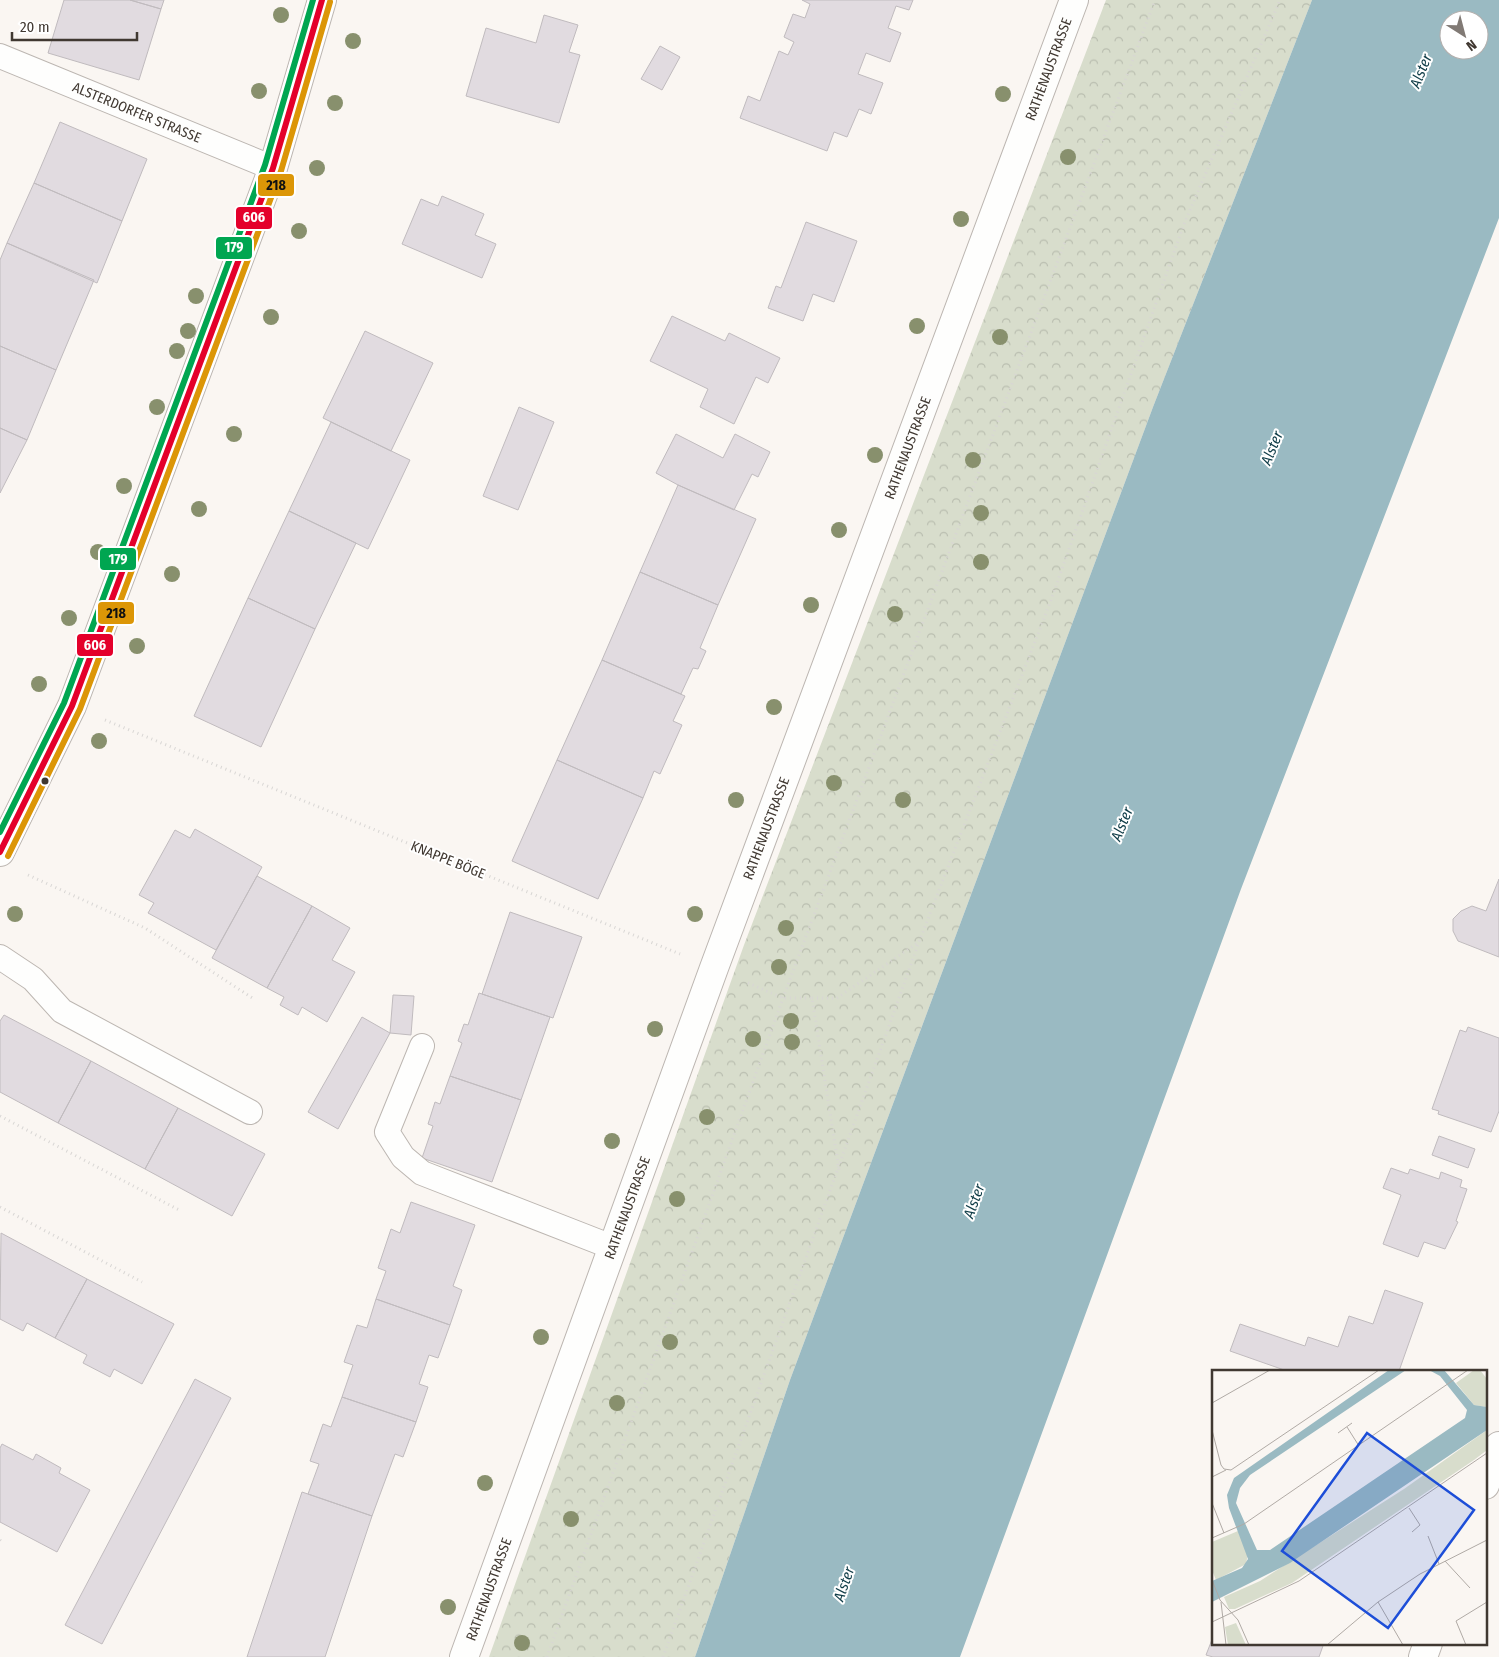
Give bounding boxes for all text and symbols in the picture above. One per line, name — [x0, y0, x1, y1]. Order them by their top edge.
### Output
scale bar — [12, 10, 138, 42]
north arrow — [1439, 10, 1489, 60]
street label: RATHENAUSTRASSE — [1021, 15, 1075, 123]
text: 20 m — [20, 18, 50, 36]
text: N — [1463, 36, 1480, 54]
water label: Alster — [1406, 51, 1436, 92]
street label: ALSTERDORFER STRASSE — [70, 78, 204, 146]
line badge: 218 — [257, 173, 295, 197]
text: 218 — [265, 177, 286, 194]
line badge: 606 — [235, 206, 273, 230]
text: 606 — [243, 209, 265, 226]
line badge: 179 — [215, 236, 253, 260]
text: 179 — [224, 239, 244, 256]
street label: RATHENAUSTRASSE — [881, 394, 934, 501]
water label: Alster — [1257, 428, 1287, 469]
line badge: 179 — [99, 547, 137, 571]
text: 179 — [108, 551, 128, 568]
line badge: 218 — [97, 601, 135, 625]
text: 218 — [105, 605, 126, 622]
line badge: 606 — [76, 633, 114, 657]
text: 606 — [84, 637, 106, 654]
street label: RATHENAUSTRASSE — [739, 774, 793, 882]
unlabelled marker — [40, 776, 50, 786]
water label: Alster — [1107, 804, 1137, 845]
street label: KNAPPE BÖGE — [408, 836, 488, 883]
street label: RATHENAUSTRASSE — [601, 1154, 654, 1261]
water label: Alster — [959, 1181, 989, 1221]
inset map — [1212, 1370, 1486, 1644]
street label: RATHENAUSTRASSE — [462, 1535, 515, 1643]
water label: Alster — [829, 1564, 858, 1604]

